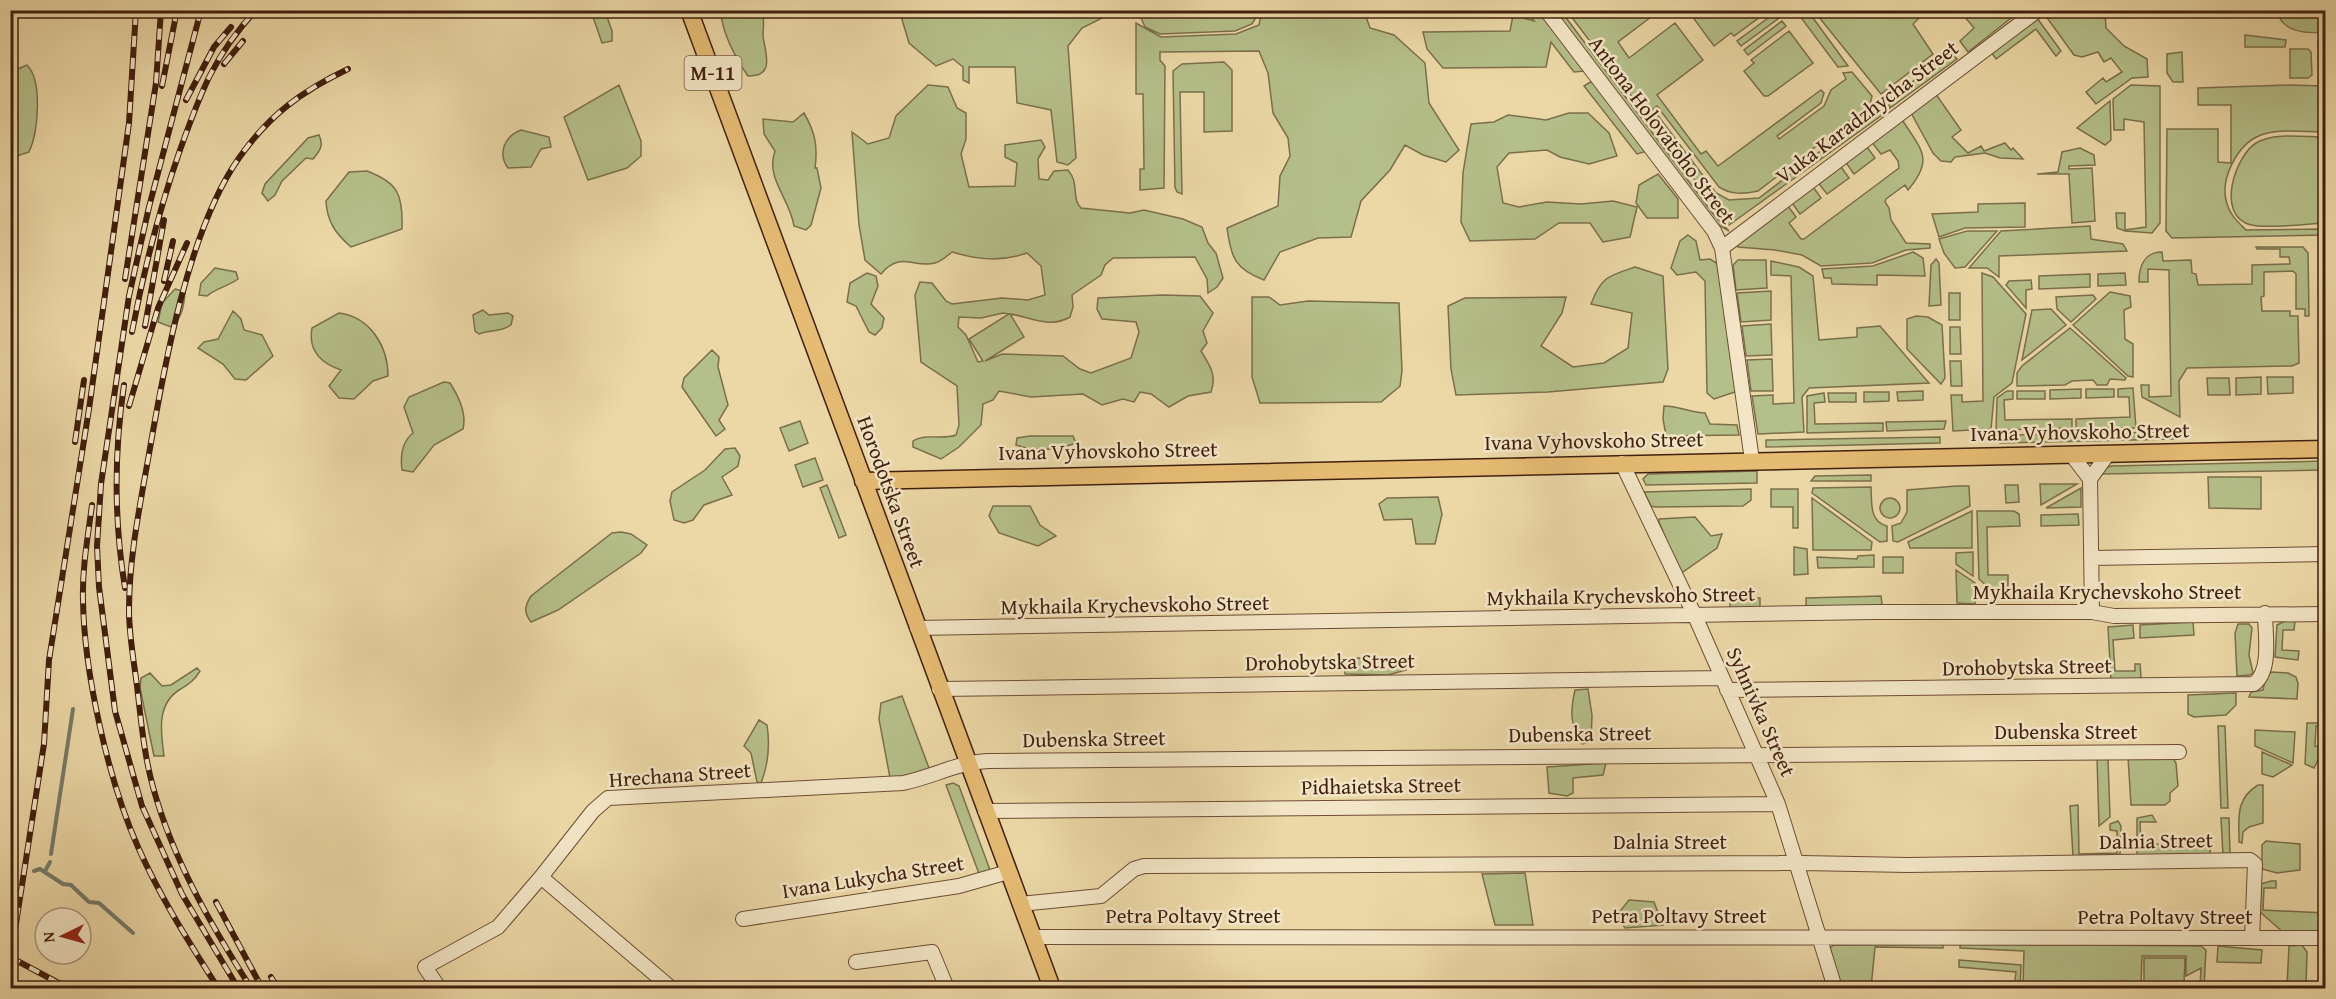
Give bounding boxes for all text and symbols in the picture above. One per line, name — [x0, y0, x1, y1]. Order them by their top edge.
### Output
street label: Antona Holovatoho Street — [1581, 29, 1744, 231]
street label: Vuka Karadzhycha Street — [1769, 32, 1965, 191]
road number: М-11 — [684, 56, 742, 90]
street label: Horodotska Street — [850, 411, 934, 573]
street label: Ivana Vyhovskoho Street — [1970, 414, 2190, 449]
street label: Ivana Vyhovskoho Street — [1484, 423, 1704, 458]
street label: Ivana Vyhovskoho Street — [998, 433, 1218, 468]
street label: Mykhaila Krychevskoho Street — [1973, 576, 2242, 607]
street label: Mykhaila Krychevskoho Street — [1486, 578, 1756, 613]
street label: Mykhaila Krychevskoho Street — [1000, 587, 1270, 622]
street label: Syhnivka Street — [1719, 642, 1804, 782]
street label: Drohobytska Street — [1245, 645, 1416, 678]
street label: Drohobytska Street — [1942, 650, 2113, 683]
street label: Dubenska Street — [1994, 716, 2138, 747]
street label: Dubenska Street — [1508, 717, 1652, 750]
street label: Dubenska Street — [1022, 722, 1166, 755]
street label: Hrechana Street — [608, 754, 753, 795]
street label: Pidhaietska Street — [1301, 769, 1462, 802]
street label: Dalnia Street — [2099, 824, 2214, 857]
street label: Dalnia Street — [1613, 826, 1728, 857]
street label: Ivana Lukycha Street — [780, 847, 967, 906]
street label: Petra Poltavy Street — [1105, 900, 1281, 931]
street label: Petra Poltavy Street — [1591, 900, 1767, 931]
street label: Petra Poltavy Street — [2077, 901, 2253, 932]
north arrow — [33, 906, 93, 966]
text: N — [36, 931, 60, 944]

